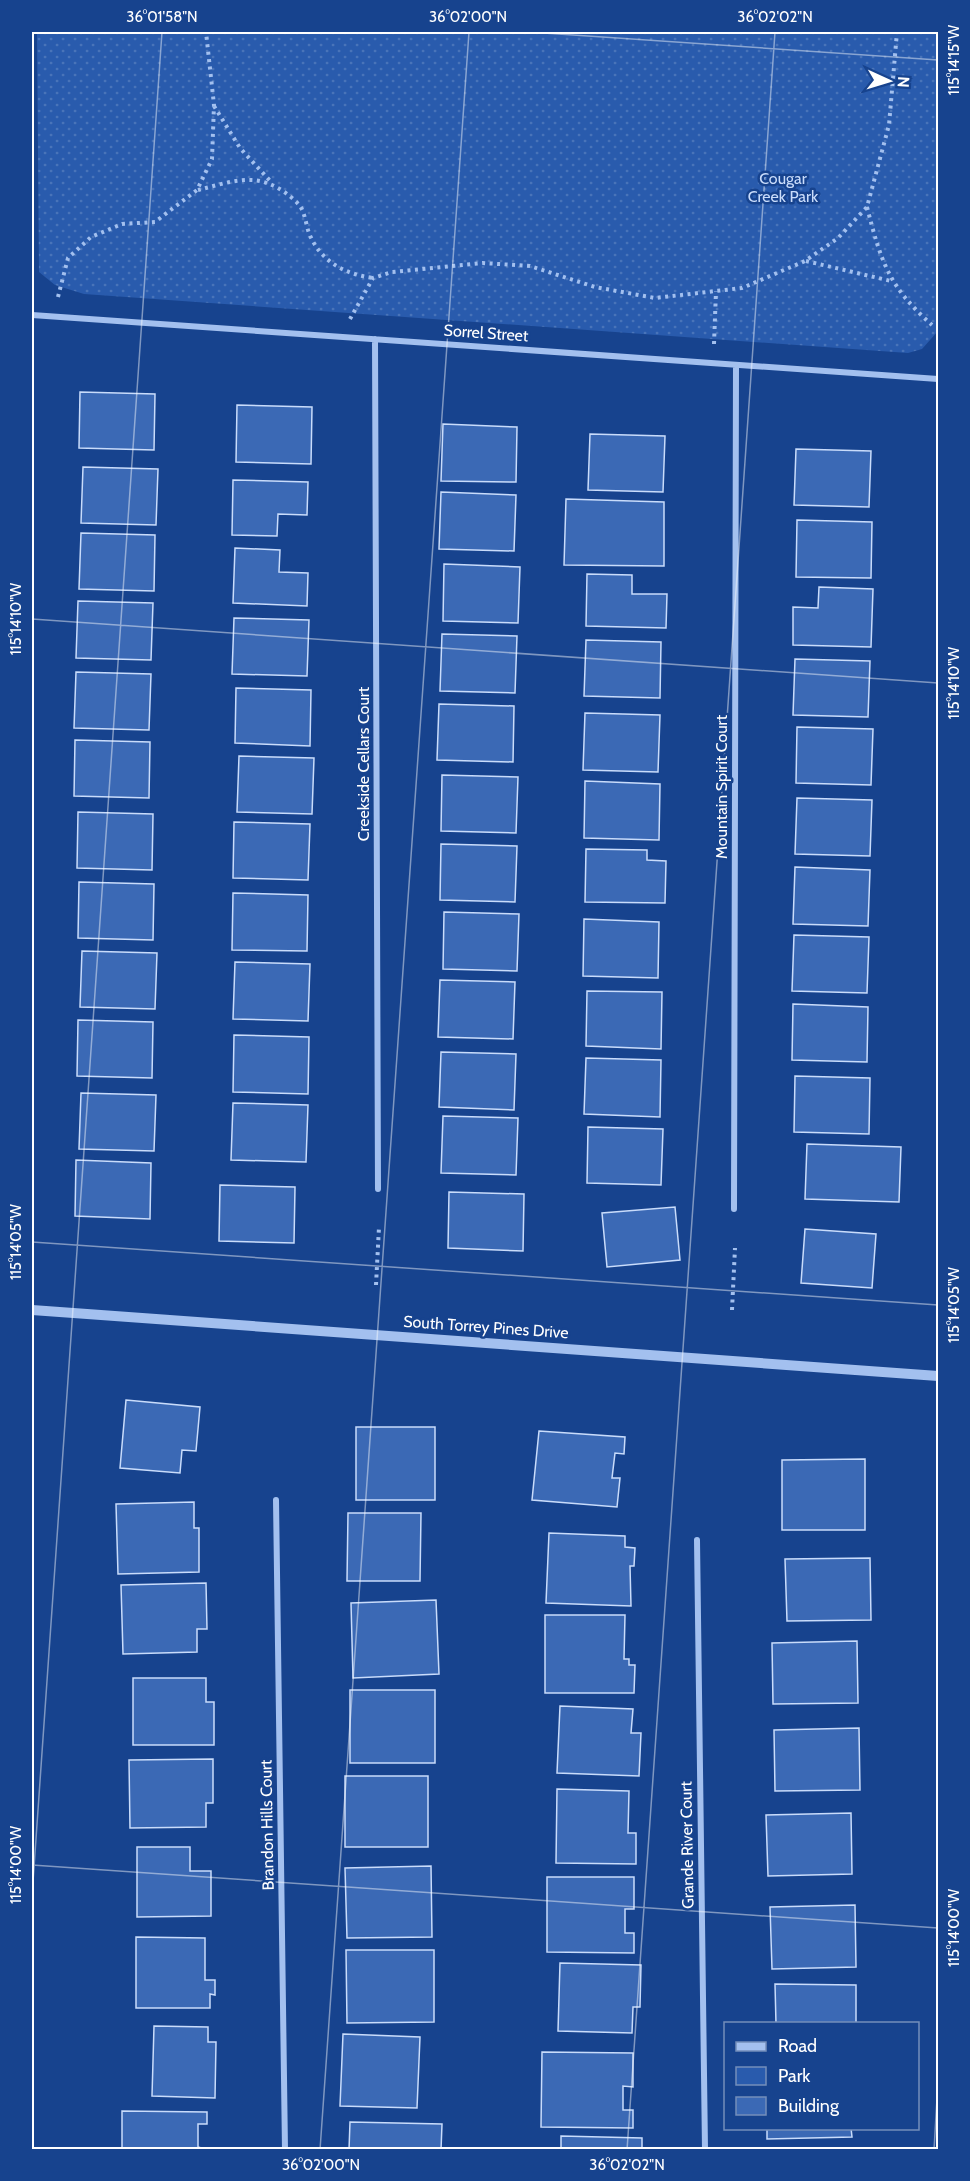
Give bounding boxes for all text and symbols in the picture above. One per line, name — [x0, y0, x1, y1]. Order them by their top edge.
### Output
text: 36°01'58"N — [126, 8, 198, 26]
text: 36°02'00"N — [429, 8, 507, 26]
text: 36°02'02"N — [737, 8, 813, 26]
text: 115°14'15"W — [945, 24, 963, 95]
north arrow — [859, 51, 919, 111]
text: N — [894, 76, 913, 88]
park label: Cougar Creek Park — [748, 169, 819, 206]
street label: Sorrel Street — [443, 321, 530, 345]
text: 115°14'10"W — [7, 582, 25, 655]
text: 115°14'10"W — [945, 646, 963, 719]
street label: Creekside Cellars Court — [354, 686, 373, 841]
street label: Mountain Spirit Court — [712, 714, 731, 859]
text: 115°14'05"W — [7, 1203, 25, 1280]
text: 115°14'05"W — [945, 1266, 963, 1343]
street label: South Torrey Pines Drive — [403, 1312, 569, 1342]
street label: Brandon Hills Court — [256, 1759, 278, 1891]
street label: Grande River Court — [676, 1780, 698, 1909]
text: 115°14'00"W — [7, 1825, 25, 1904]
text: 115°14'00"W — [945, 1888, 963, 1967]
legend — [724, 2022, 919, 2130]
text: Road — [778, 2035, 817, 2057]
text: Park — [778, 2065, 811, 2087]
text: Building — [778, 2095, 840, 2117]
text: 36°02'00"N — [282, 2156, 360, 2174]
text: 36°02'02"N — [589, 2156, 665, 2174]

